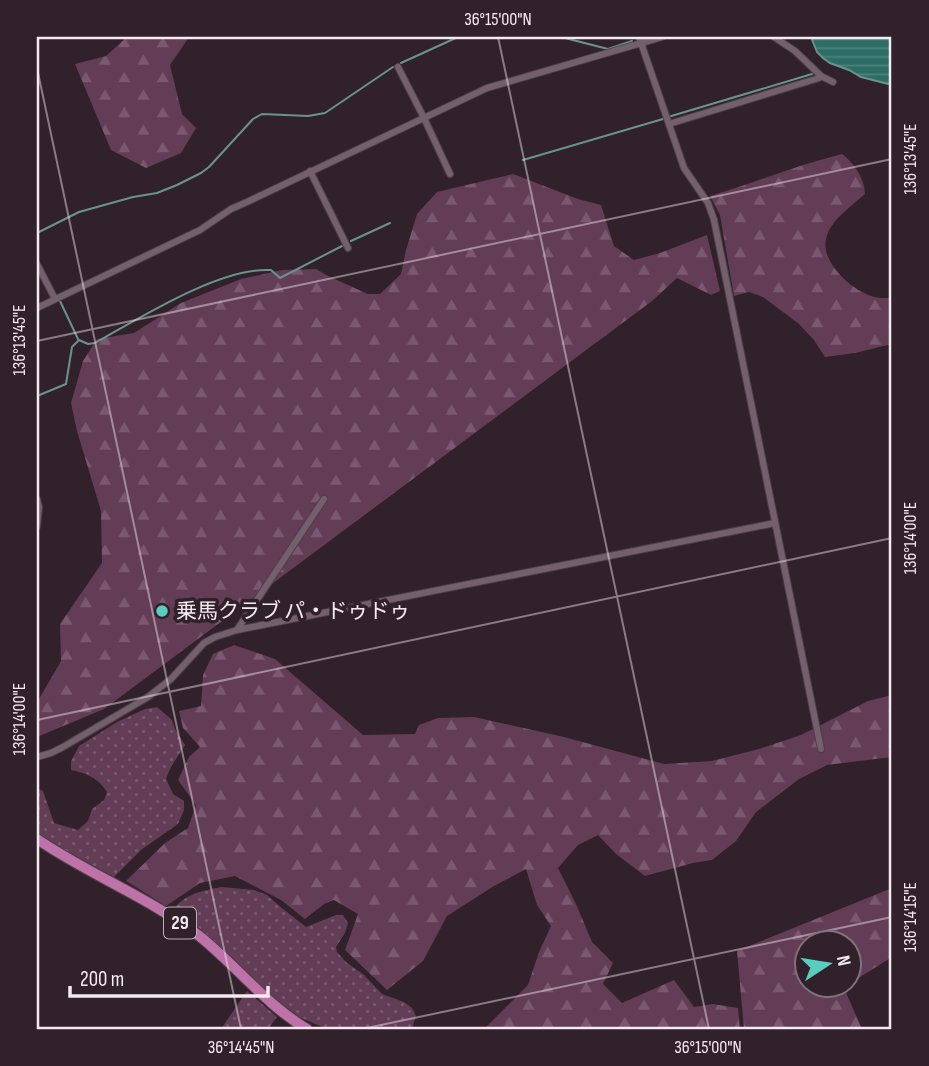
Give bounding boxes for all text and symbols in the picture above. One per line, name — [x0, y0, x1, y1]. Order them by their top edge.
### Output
text: 36°15'00"N — [464, 9, 532, 30]
text: 136°13'45"E — [900, 123, 921, 195]
text: 136°13'45"E — [9, 304, 30, 376]
text: 136°14'00"E — [900, 502, 921, 574]
place label: 乗馬クラブ パ・ドゥドゥ — [176, 599, 410, 624]
marker: 乗馬クラブ パ・ドゥドゥ — [154, 603, 170, 619]
text: 136°14'00"E — [9, 683, 30, 755]
text: 136°14'15"E — [900, 882, 921, 952]
road number: 29 — [164, 908, 196, 939]
north arrow — [792, 930, 862, 1000]
text: N — [831, 953, 855, 968]
scale bar — [70, 954, 268, 998]
text: 200 m — [80, 967, 124, 992]
text: 36°14'45"N — [208, 1037, 274, 1058]
text: 36°15'00"N — [674, 1037, 742, 1058]

